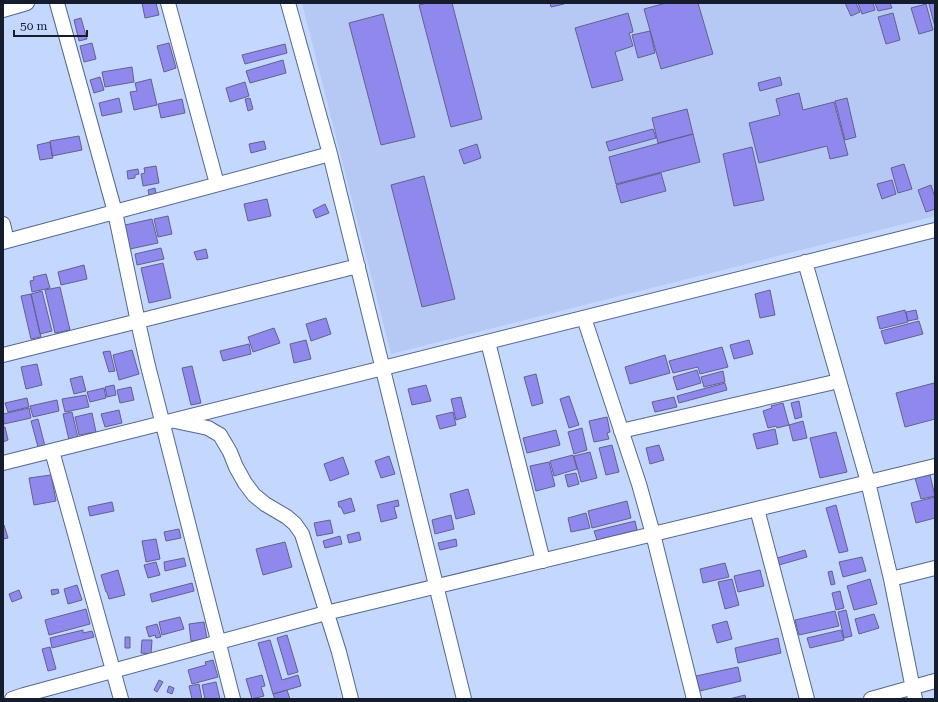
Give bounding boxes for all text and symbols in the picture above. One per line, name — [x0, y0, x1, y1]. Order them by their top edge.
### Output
scale bar — [14, 12, 87, 38]
text: 50 m — [20, 19, 47, 33]

